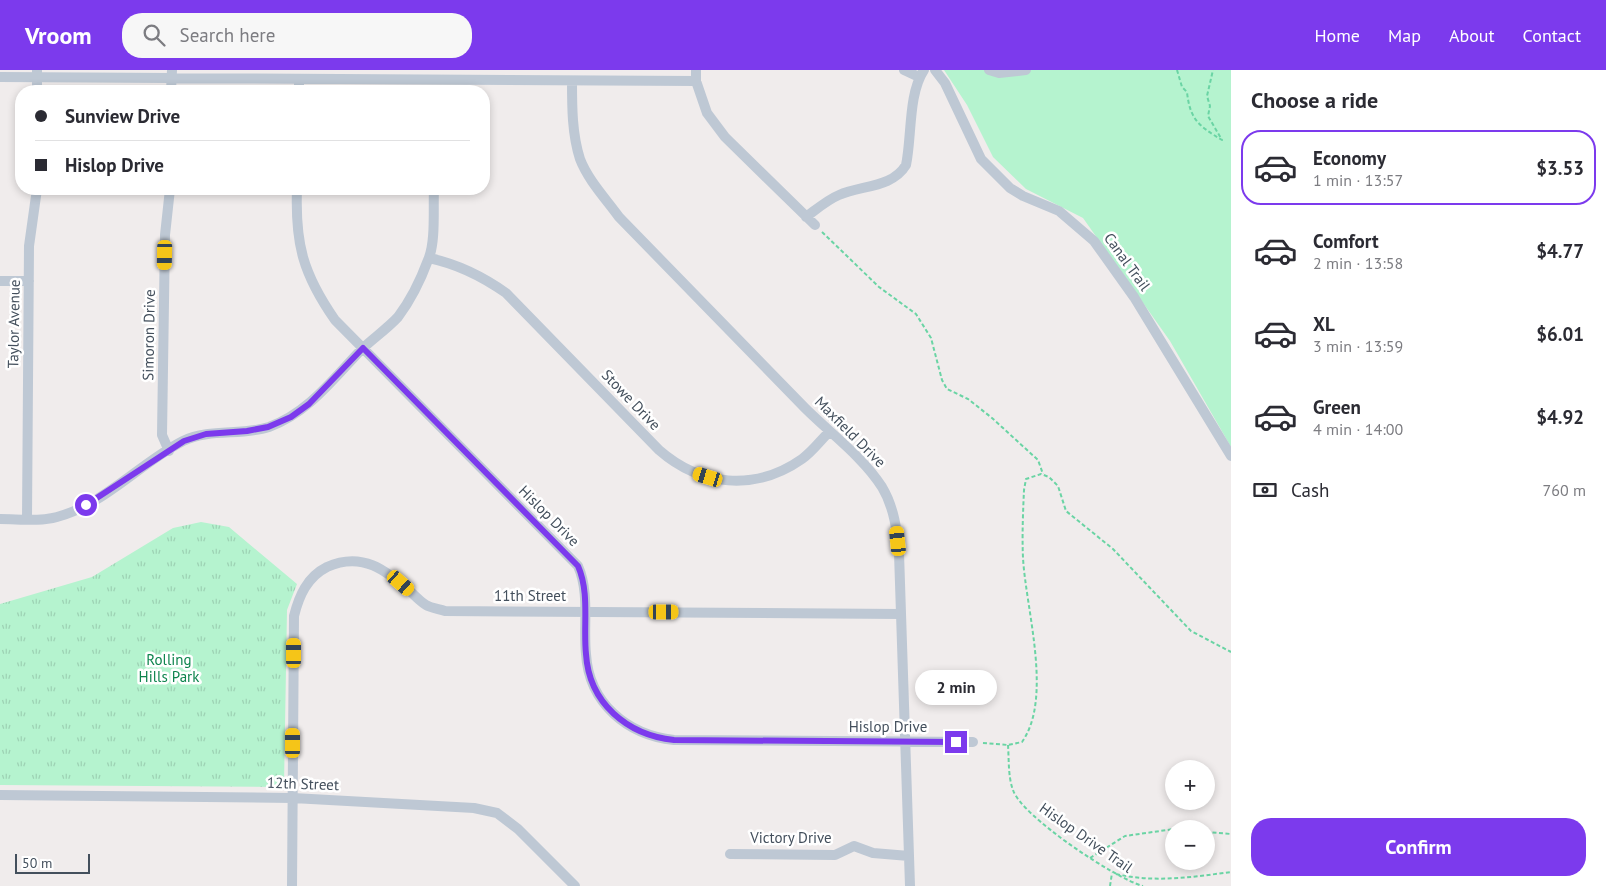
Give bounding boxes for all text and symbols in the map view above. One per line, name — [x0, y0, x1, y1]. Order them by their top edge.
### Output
search box — [122, 13, 472, 58]
text: Vroom — [25, 20, 92, 51]
icon: search — [140, 21, 168, 49]
text: Search here — [180, 23, 275, 47]
text: Home — [1314, 24, 1360, 47]
text: Map — [1388, 24, 1421, 47]
text: About — [1449, 24, 1495, 47]
text: Contact — [1523, 24, 1581, 47]
text: Choose a ride — [1251, 86, 1378, 114]
text: Sunview Drive — [65, 104, 180, 128]
icon: car — [1253, 145, 1298, 190]
text: Economy — [1313, 146, 1386, 170]
text: Hislop Drive — [65, 153, 164, 177]
text: $3.53 — [1536, 156, 1584, 180]
text: 1 min · 13:57 — [1313, 170, 1403, 190]
icon: car — [1253, 228, 1298, 273]
street label: Canal Trail — [1100, 229, 1155, 295]
text: Comfort — [1313, 229, 1379, 253]
text: $4.77 — [1536, 239, 1584, 263]
car — [157, 240, 172, 270]
text: 2 min · 13:58 — [1313, 253, 1403, 273]
street label: Taylor Avenue — [3, 279, 24, 369]
street label: Simoron Drive — [138, 289, 159, 381]
icon: car — [1253, 311, 1298, 356]
text: XL — [1313, 312, 1335, 336]
text: $6.01 — [1536, 322, 1584, 346]
text: 3 min · 13:59 — [1313, 336, 1403, 356]
street label: Stowe Drive — [598, 365, 665, 434]
street label: Maxfield Drive — [811, 392, 890, 471]
icon: car — [1253, 394, 1298, 439]
text: Green — [1313, 395, 1361, 419]
text: $4.92 — [1536, 405, 1584, 429]
text: 4 min · 14:00 — [1313, 419, 1403, 439]
car — [691, 465, 724, 489]
icon: cash — [1251, 476, 1279, 504]
text: Cash — [1291, 478, 1329, 502]
text: 760 m — [1543, 480, 1586, 500]
street label: Hislop Drive — [515, 481, 584, 550]
route start — [75, 494, 97, 516]
car — [888, 525, 907, 557]
car — [384, 567, 417, 599]
street label: 11th Street — [494, 586, 566, 605]
car — [649, 605, 679, 620]
car — [286, 638, 301, 668]
park label: Rolling Hills Park — [139, 650, 200, 686]
callout: 2 min — [915, 670, 997, 704]
text: 2 min — [936, 677, 976, 697]
street label: Hislop Drive — [849, 717, 927, 736]
car — [285, 728, 300, 758]
route end — [945, 731, 967, 753]
map controls — [1165, 760, 1215, 870]
button: + — [1165, 760, 1215, 810]
street label: 12th Street — [267, 773, 339, 794]
street label: Hislop Drive Trail — [1036, 798, 1137, 877]
button: Confirm — [1251, 818, 1586, 876]
button: − — [1165, 820, 1215, 870]
street label: Victory Drive — [749, 828, 832, 847]
scale bar — [15, 851, 90, 874]
text: 50 m — [22, 854, 52, 872]

